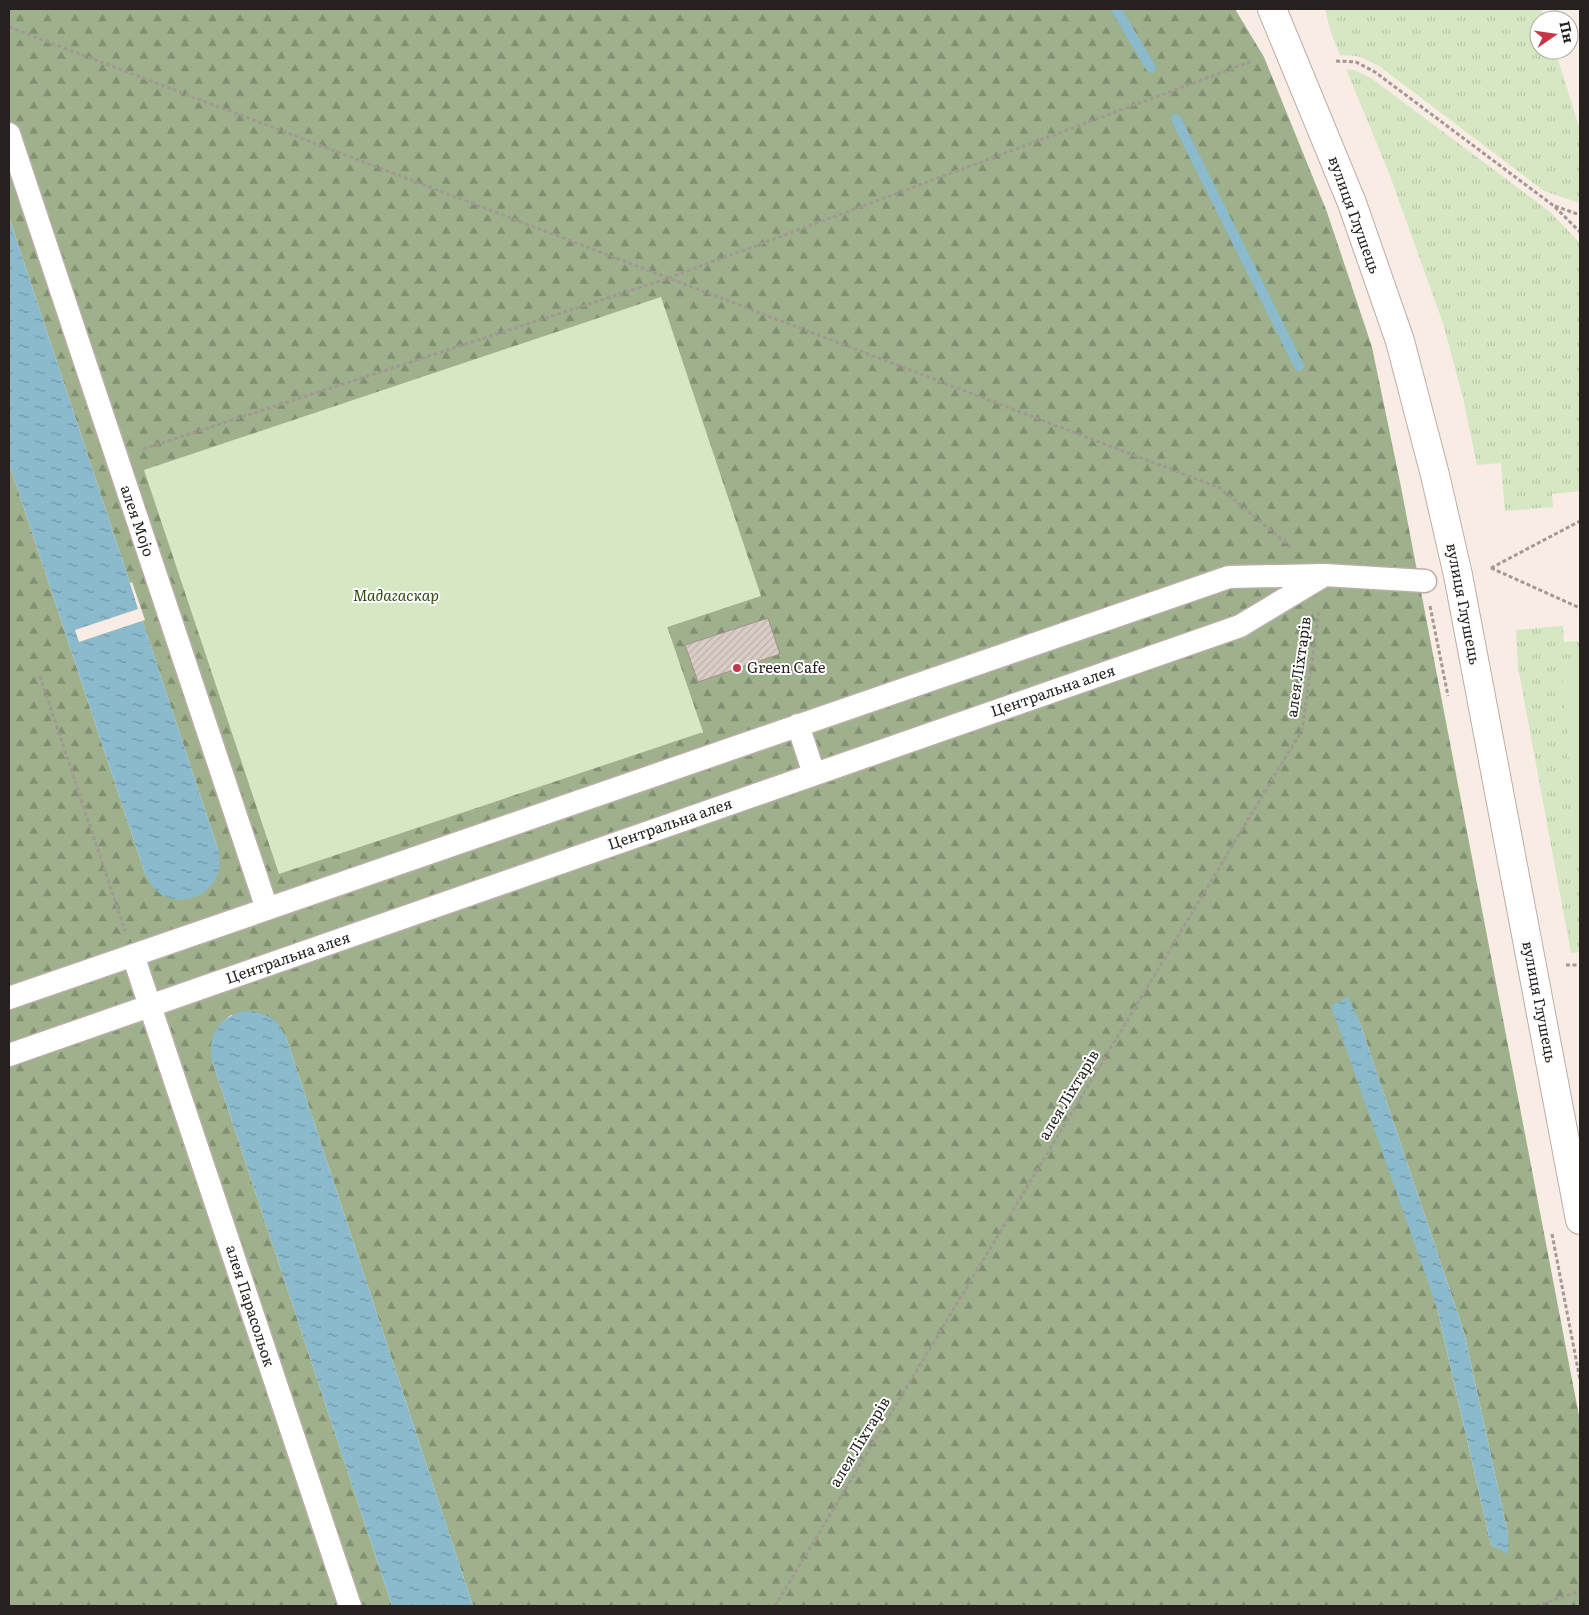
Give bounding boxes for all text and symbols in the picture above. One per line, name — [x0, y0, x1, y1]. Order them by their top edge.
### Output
north arrow — [1529, 10, 1579, 60]
text: Пн — [1555, 19, 1580, 45]
street label: вулиця Глушець — [1323, 152, 1387, 277]
street label: алея Mojo — [115, 482, 161, 560]
street label: вулиця Глушець — [1441, 541, 1488, 667]
park label: Мадагаскар — [353, 583, 439, 606]
street label: алея Ліхтарів — [1279, 615, 1316, 719]
place label: Green Cafe — [747, 655, 826, 678]
street label: Центральна алея — [987, 658, 1118, 722]
marker: Green Cafe — [731, 662, 743, 674]
street label: Центральна алея — [604, 791, 735, 855]
street label: Центральна алея — [222, 925, 353, 989]
street label: вулиця Глушець — [1517, 939, 1564, 1065]
street label: алея Ліхтарів — [1032, 1045, 1104, 1144]
street label: алея Парасольок — [221, 1242, 282, 1369]
street label: алея Ліхтарів — [823, 1392, 895, 1491]

